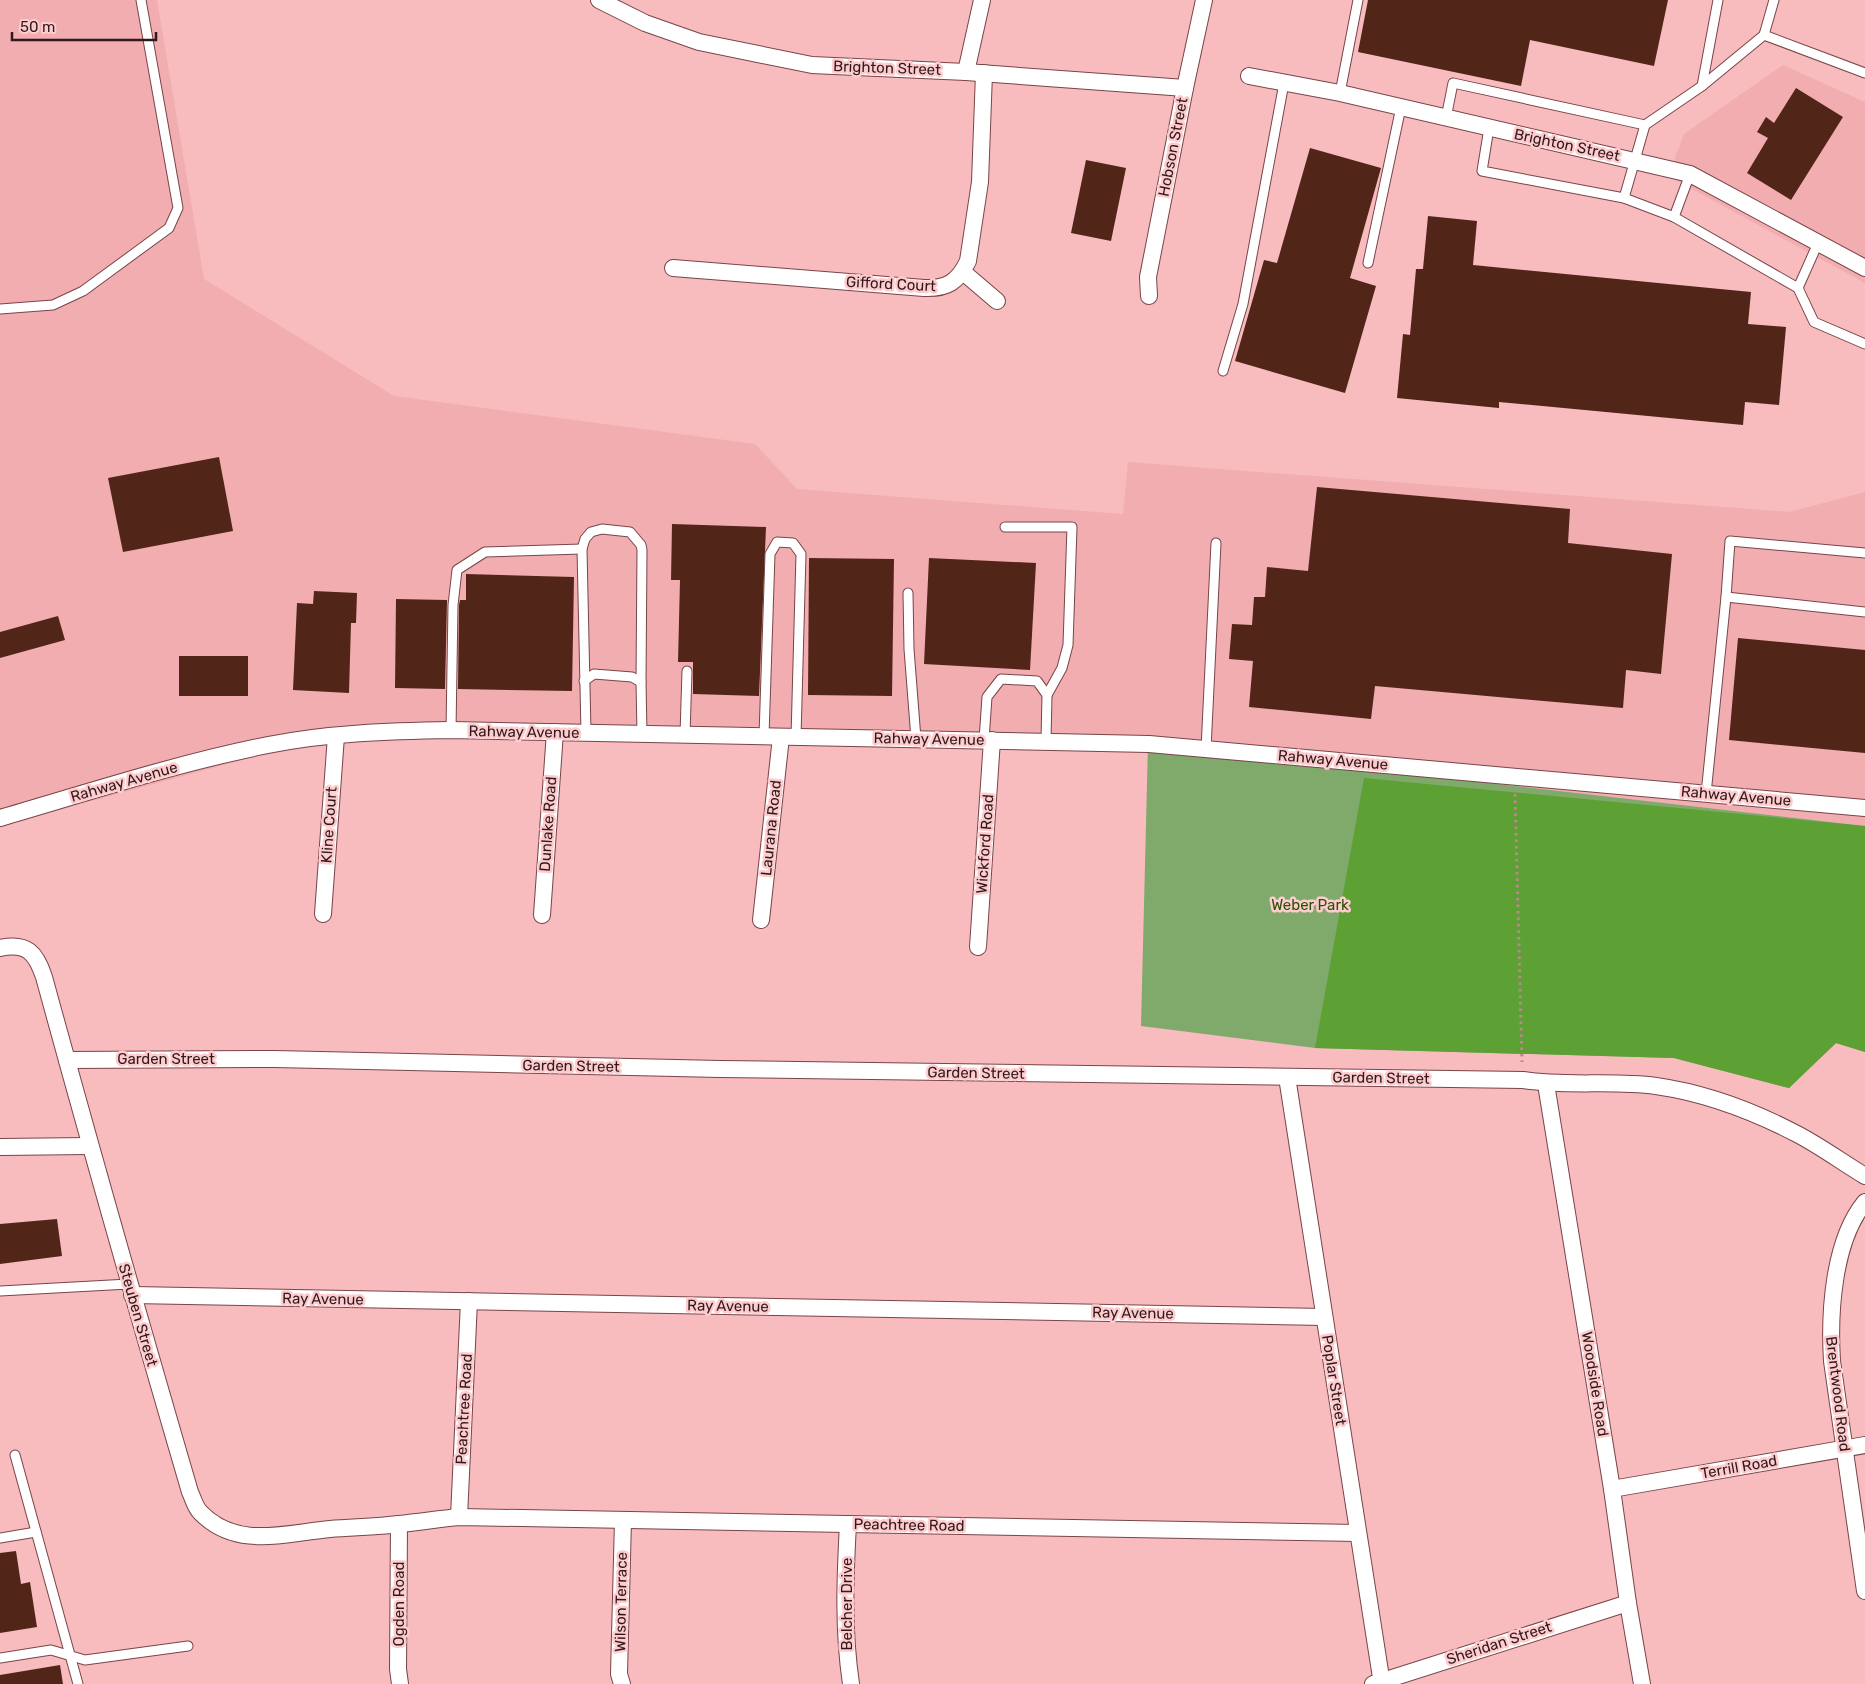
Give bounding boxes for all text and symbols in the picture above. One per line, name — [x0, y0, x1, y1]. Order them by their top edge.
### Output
scale bar — [12, 10, 156, 42]
text: 50 m — [20, 18, 55, 36]
street label: Brighton Street — [833, 57, 941, 79]
street label: Hobson Street — [1155, 96, 1191, 198]
street label: Brighton Street — [1512, 125, 1622, 165]
street label: Gifford Court — [846, 273, 937, 295]
street label: Rahway Avenue — [468, 722, 580, 742]
street label: Rahway Avenue — [873, 729, 985, 749]
street label: Rahway Avenue — [1277, 746, 1389, 774]
street label: Rahway Avenue — [68, 758, 180, 806]
street label: Dunlake Road — [536, 776, 560, 872]
street label: Laurana Road — [757, 779, 785, 877]
street label: Rahway Avenue — [1680, 782, 1792, 810]
street label: Kline Court — [317, 786, 341, 864]
street label: Wickford Road — [973, 794, 997, 894]
park label: Weber Park — [1271, 896, 1349, 914]
street label: Garden Street — [117, 1050, 215, 1068]
street label: Garden Street — [522, 1056, 620, 1076]
street label: Garden Street — [927, 1063, 1025, 1083]
street label: Garden Street — [1332, 1068, 1430, 1088]
street label: Steuben Street — [115, 1262, 161, 1369]
street label: Ray Avenue — [282, 1289, 364, 1309]
street label: Ray Avenue — [687, 1296, 769, 1316]
street label: Ray Avenue — [1092, 1303, 1174, 1323]
street label: Woodside Road — [1578, 1330, 1612, 1438]
street label: Poplar Street — [1318, 1333, 1350, 1427]
street label: Brentwood Road — [1822, 1335, 1854, 1453]
street label: Peachtree Road — [452, 1353, 476, 1465]
street label: Terrill Road — [1699, 1451, 1779, 1483]
street label: Peachtree Road — [853, 1515, 965, 1535]
street label: Wilson Terrace — [611, 1552, 631, 1652]
street label: Belcher Drive — [838, 1557, 856, 1651]
street label: Ogden Road — [390, 1562, 408, 1646]
street label: Sheridan Street — [1444, 1617, 1554, 1668]

